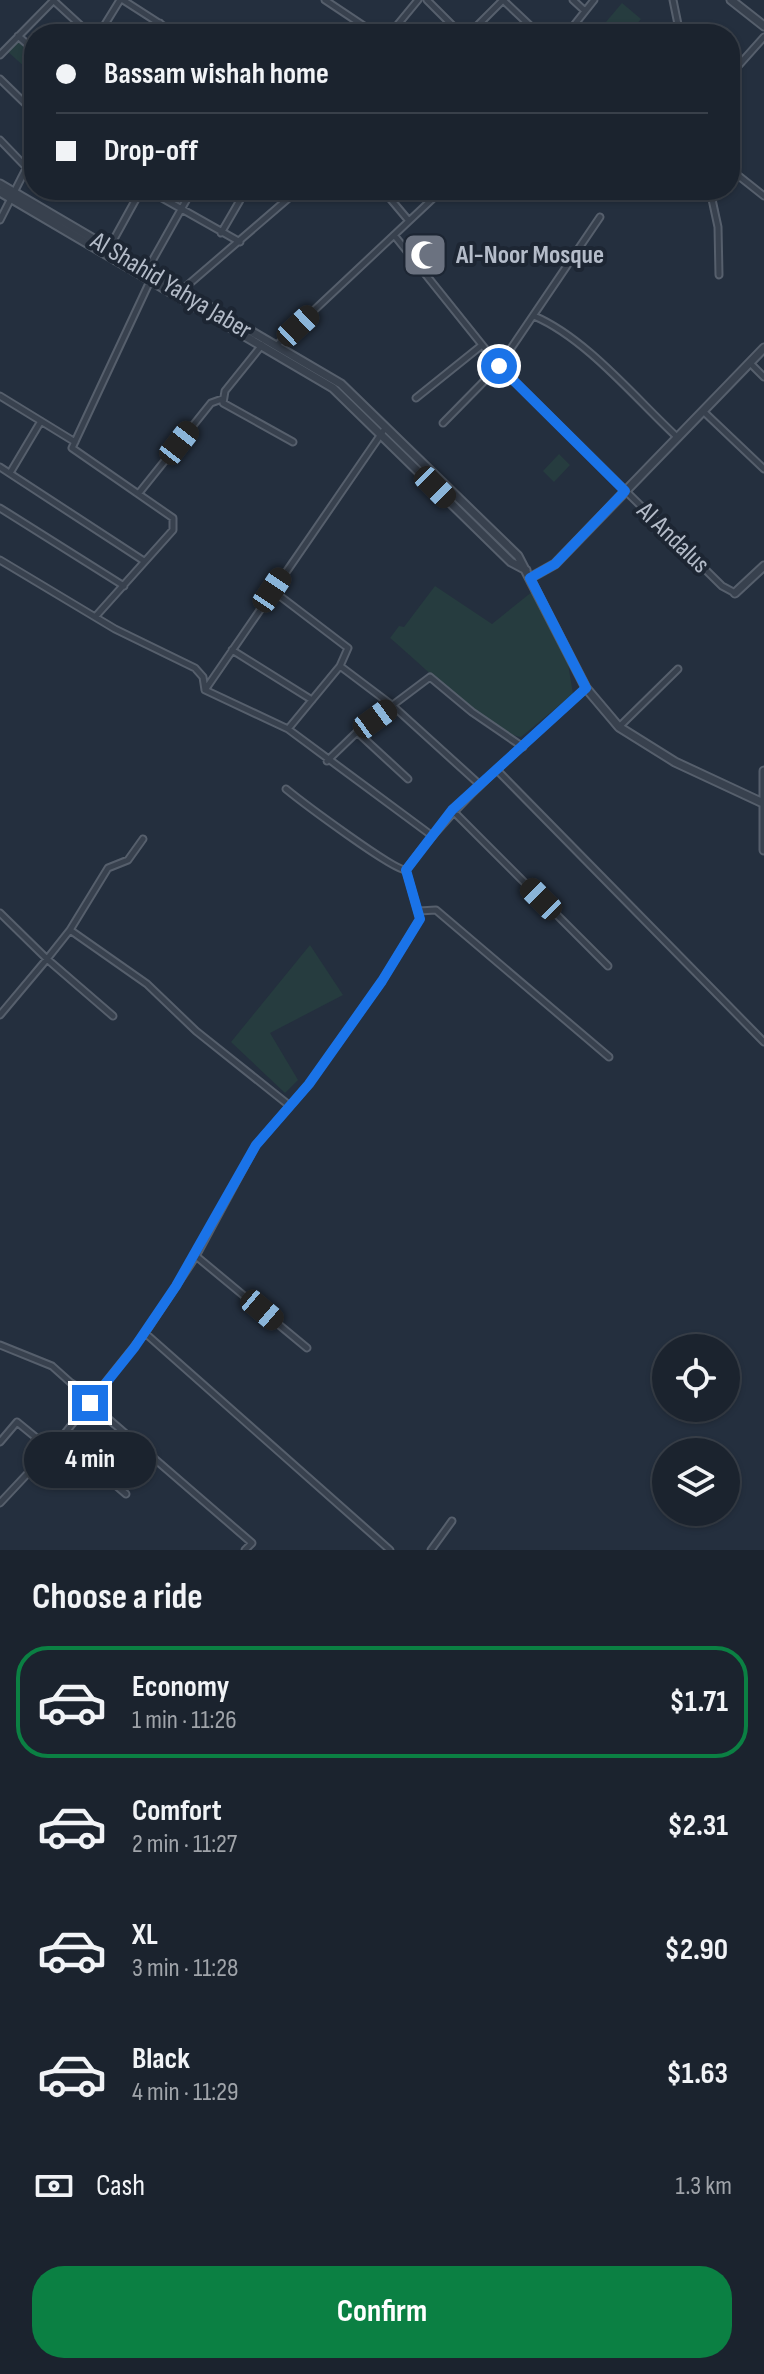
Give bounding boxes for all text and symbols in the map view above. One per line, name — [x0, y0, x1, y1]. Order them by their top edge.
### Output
text: Bassam wishah home — [104, 56, 329, 92]
text: Drop-off — [104, 133, 198, 169]
street label: Al Shahid Yahya Jaber — [84, 225, 258, 346]
mosque icon: Al-Noor Mosque — [401, 231, 449, 279]
place label: Al-Noor Mosque — [455, 240, 604, 271]
car — [272, 301, 324, 351]
route start — [481, 348, 517, 384]
car — [155, 417, 203, 469]
car — [410, 462, 460, 512]
street label: Al Andalus — [629, 495, 716, 580]
car — [249, 563, 295, 617]
car — [349, 695, 401, 743]
car — [516, 874, 566, 924]
car — [236, 1285, 288, 1335]
map controls — [652, 1334, 740, 1526]
button: locate — [652, 1334, 740, 1422]
route end — [72, 1385, 108, 1421]
callout: 4 min — [24, 1431, 156, 1487]
button: layers — [652, 1438, 740, 1526]
text: 4 min — [65, 1444, 115, 1475]
text: Choose a ride — [32, 1576, 203, 1619]
icon: car — [36, 1666, 108, 1738]
text: Economy — [132, 1669, 229, 1705]
text: $1.71 — [670, 1684, 728, 1720]
text: 1 min · 11:26 — [132, 1705, 237, 1736]
icon: car — [36, 1790, 108, 1862]
text: Comfort — [132, 1793, 222, 1829]
text: $2.31 — [667, 1808, 728, 1844]
text: 2 min · 11:27 — [132, 1829, 237, 1860]
icon: car — [36, 1914, 108, 1986]
text: XL — [132, 1917, 158, 1953]
text: $2.90 — [665, 1932, 728, 1968]
text: 3 min · 11:28 — [132, 1953, 238, 1984]
icon: car — [36, 2038, 108, 2110]
text: Black — [132, 2041, 190, 2077]
text: $1.63 — [666, 2056, 728, 2092]
text: 4 min · 11:29 — [132, 2077, 238, 2108]
icon: cash — [32, 2164, 76, 2208]
text: Cash — [96, 2168, 145, 2204]
text: 1.3 km — [676, 2171, 732, 2202]
button: Confirm — [32, 2266, 732, 2358]

